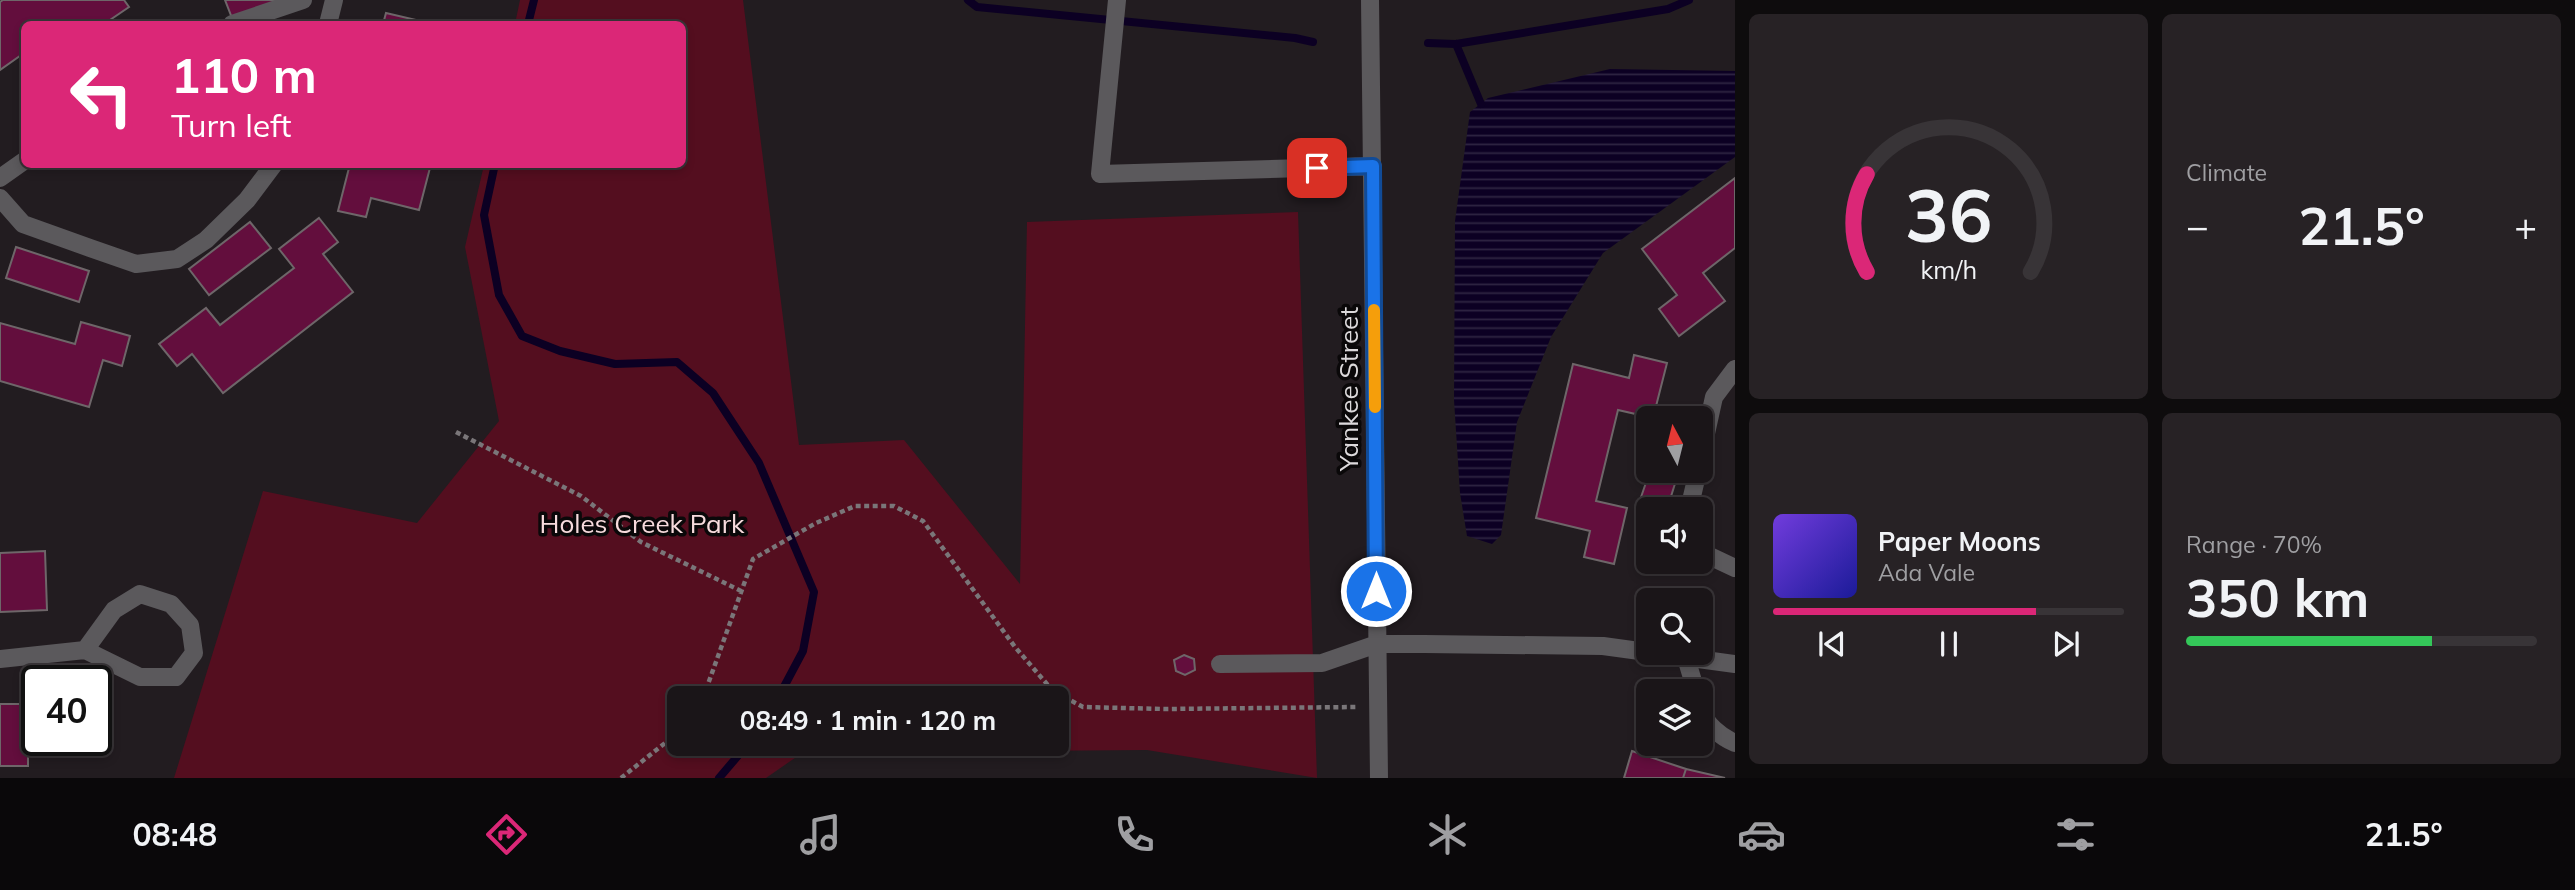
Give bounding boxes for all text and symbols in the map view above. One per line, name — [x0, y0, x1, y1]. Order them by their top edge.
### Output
text: 110 m — [171, 44, 317, 105]
icon: left — [56, 49, 147, 140]
text: Turn left — [171, 105, 291, 145]
pin — [1287, 138, 1347, 198]
icon: arrive — [1298, 149, 1336, 187]
text: Climate — [2186, 158, 2267, 187]
text: 36 — [1905, 170, 1992, 261]
text: 21.5° — [2298, 193, 2425, 258]
text: − — [2186, 202, 2209, 250]
text: + — [2514, 202, 2537, 250]
text: km/h — [1920, 254, 1977, 285]
street label: Yankee Street — [1332, 307, 1365, 472]
north arrow — [1636, 406, 1713, 483]
map controls — [1636, 406, 1713, 756]
button: sound — [1636, 497, 1713, 574]
park label: Holes Creek Park — [539, 507, 745, 540]
text: Paper Moons — [1878, 525, 2041, 558]
text: Range · 70% — [2186, 530, 2322, 559]
position arrow — [1339, 554, 1413, 628]
text: Ada Vale — [1878, 558, 1975, 587]
text: 350 km — [2186, 565, 2369, 630]
button: search — [1636, 588, 1713, 665]
icon: previous — [1813, 625, 1851, 663]
icon: pause — [1930, 625, 1968, 663]
icon: next — [2047, 625, 2085, 663]
speed limit sign: 40 — [21, 665, 112, 756]
button: layers — [1636, 679, 1713, 756]
text: 08:49 · 1 min · 120 m — [740, 704, 996, 737]
icon: directions — [482, 810, 531, 859]
icon: music — [796, 810, 845, 859]
icon: phone — [1110, 810, 1159, 859]
icon: climate — [1423, 810, 1472, 859]
icon: car — [1737, 810, 1786, 859]
icon: filters — [2051, 810, 2100, 859]
text: 08:48 — [132, 814, 217, 854]
text: 21.5° — [2365, 814, 2443, 854]

